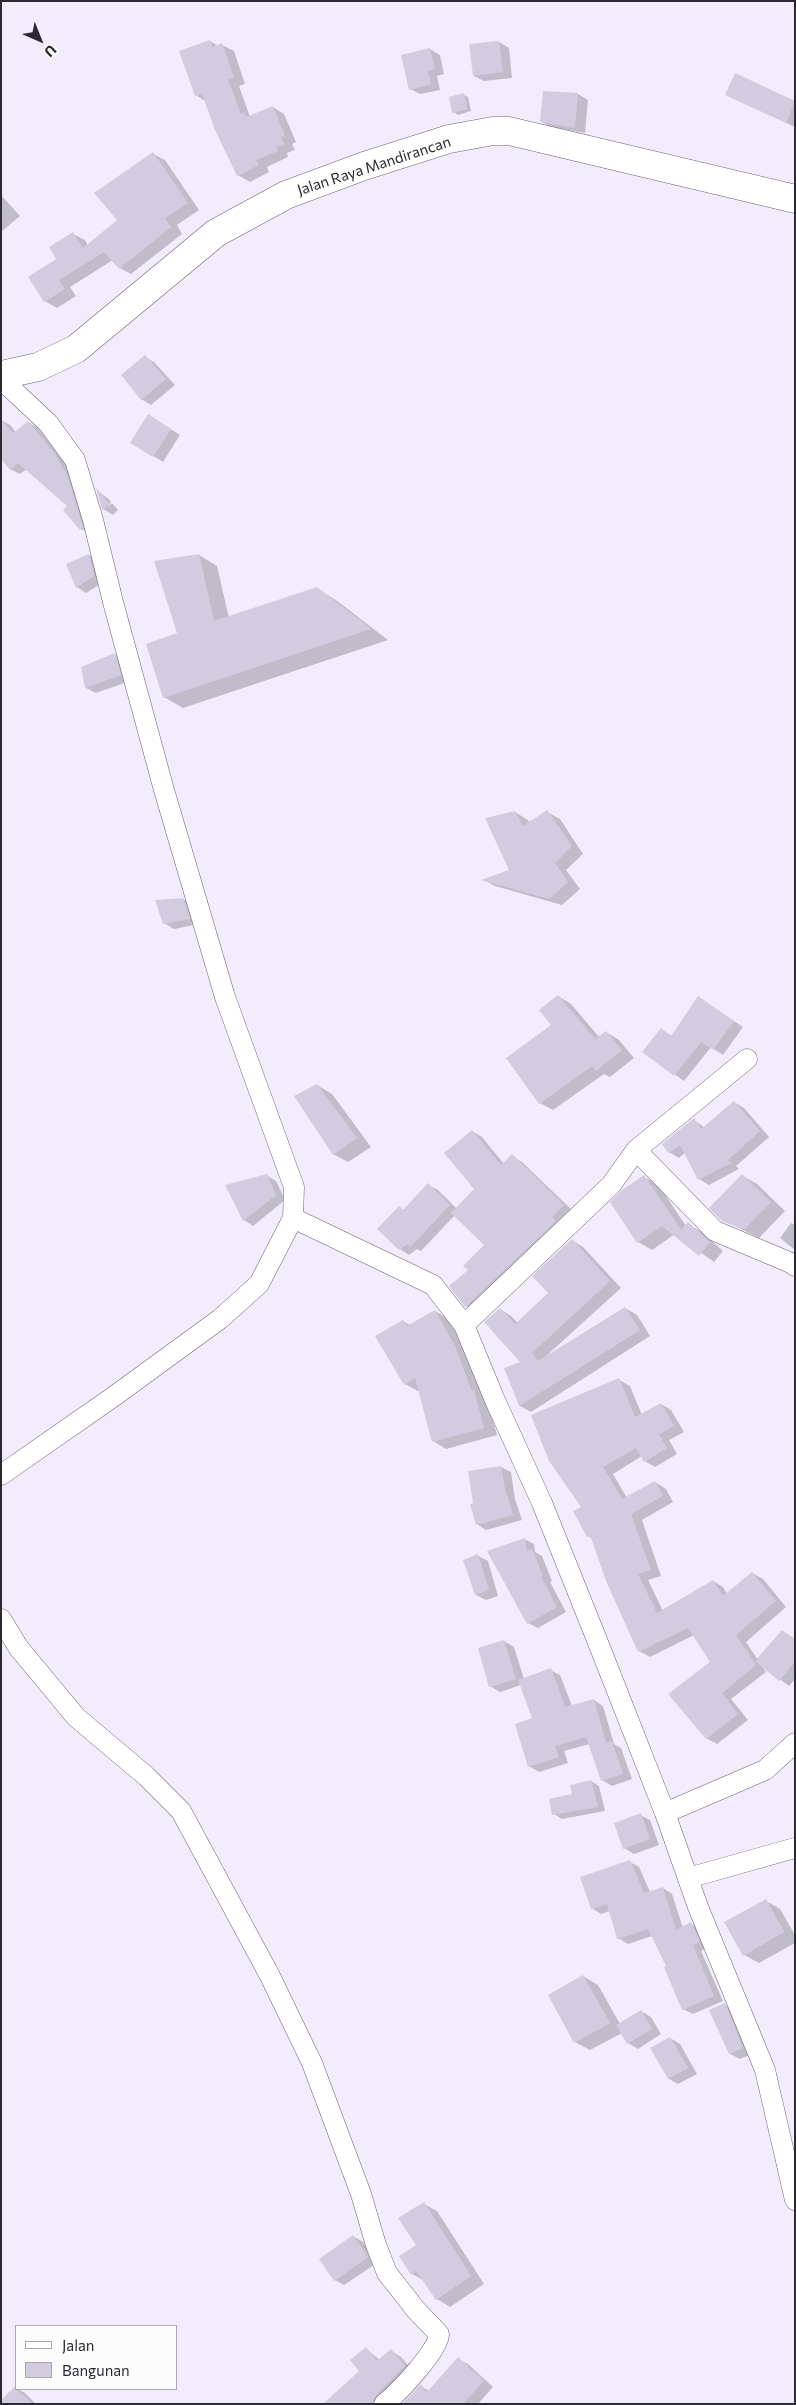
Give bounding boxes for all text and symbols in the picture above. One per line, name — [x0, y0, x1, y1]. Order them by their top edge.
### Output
north arrow — [15, 15, 65, 65]
text: U — [41, 41, 60, 61]
street label: Jalan Raya Mandirancan — [295, 133, 453, 199]
legend — [15, 2325, 178, 2390]
text: Jalan — [62, 2336, 94, 2354]
text: Bangunan — [62, 2361, 130, 2379]

